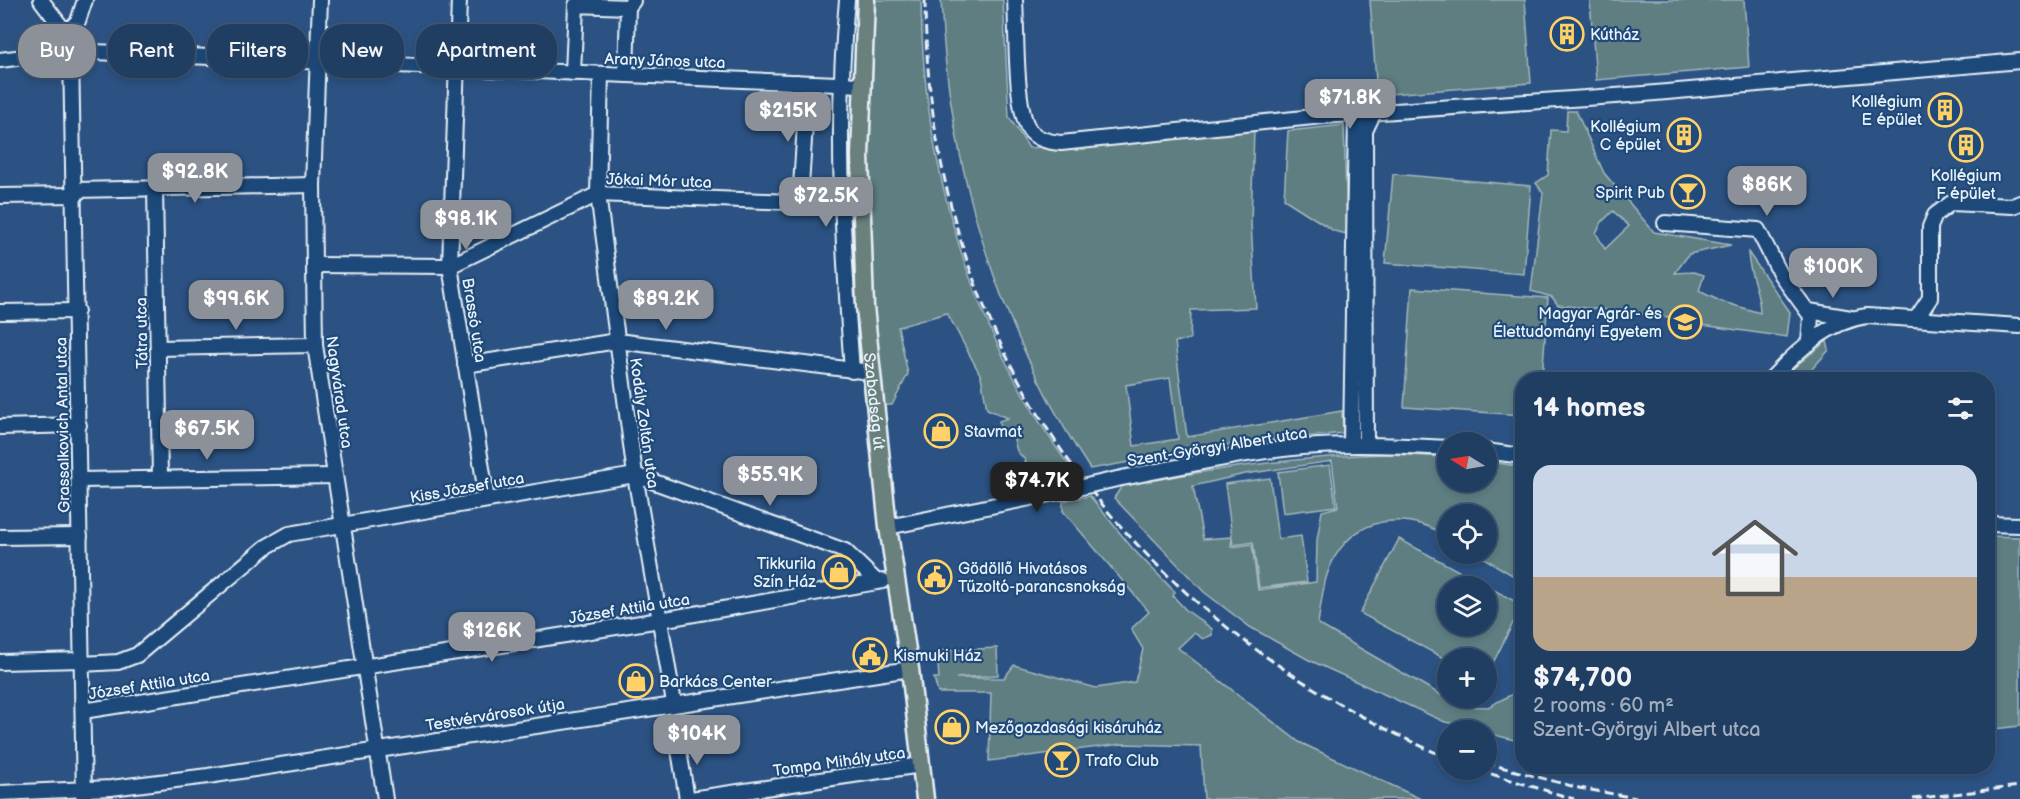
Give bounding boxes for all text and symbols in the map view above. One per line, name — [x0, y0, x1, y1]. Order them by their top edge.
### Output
building icon: Kútház — [1549, 16, 1585, 52]
chip: Buy — [18, 24, 96, 78]
chip: Rent — [108, 24, 195, 78]
chip: Filters — [207, 24, 308, 78]
chip: New — [320, 24, 404, 78]
chip: Apartment — [416, 24, 557, 78]
place label: Kútház — [1590, 26, 1640, 45]
street label: Arany János utca — [604, 50, 726, 73]
pin: $71.8K — [1301, 79, 1399, 130]
text: $71.8K — [1319, 86, 1381, 110]
pin: $215K — [746, 92, 830, 143]
building icon: Kollégium E épület — [1927, 92, 1963, 128]
place label: Kollégium E épület — [1851, 93, 1922, 130]
text: $215K — [759, 99, 817, 123]
building icon: Kollégium C épület — [1666, 117, 1702, 153]
place label: Kollégium C épület — [1590, 118, 1661, 155]
building icon: Kollégium F épület — [1948, 127, 1984, 163]
pin: $92.8K — [146, 153, 244, 204]
text: $92.8K — [162, 160, 228, 184]
pin: $86K — [1731, 166, 1803, 217]
place label: Kollégium F épület — [1930, 167, 2002, 204]
street label: Jókai Mór utca — [606, 170, 712, 193]
text: $86K — [1742, 173, 1792, 197]
bar icon: Spirit Pub — [1670, 174, 1706, 210]
pin: $72.5K — [777, 177, 875, 228]
text: $72.5K — [793, 184, 859, 208]
place label: Spirit Pub — [1596, 184, 1665, 203]
pin: $98.1K — [417, 200, 515, 251]
text: $98.1K — [434, 207, 498, 231]
pin: $100K — [1791, 248, 1875, 299]
text: $100K — [1803, 255, 1863, 279]
street label: Brassó utca — [457, 276, 490, 364]
pin: $99.6K — [187, 280, 285, 331]
pin: $89.2K — [617, 280, 715, 331]
text: $99.6K — [203, 287, 269, 311]
text: $89.2K — [633, 287, 699, 311]
street label: Tátra utca — [132, 297, 153, 369]
school or university icon: Magyar Agrár- és Élettudományi Egyetem — [1667, 304, 1703, 340]
place label: Magyar Agrár- és Élettudományi Egyetem — [1493, 305, 1662, 342]
street label: Nagyvárad utca — [321, 335, 356, 450]
street label: Grassalkovich Antal utca — [52, 337, 75, 513]
street label: Szabadság út — [859, 352, 888, 451]
street label: Kodály Zoltán utca — [625, 357, 662, 490]
icon: filters — [1944, 392, 1977, 425]
text: 14 homes — [1533, 393, 1645, 424]
pin: $67.5K — [158, 410, 256, 461]
shop icon: Stavmat — [923, 413, 959, 449]
text: $67.5K — [174, 417, 240, 441]
place label: Stavmat — [964, 423, 1022, 442]
street label: Szent-Györgyi Albert utca — [1126, 424, 1309, 471]
north arrow — [1437, 432, 1497, 492]
map controls — [1437, 432, 1497, 780]
pin: $55.9K — [721, 456, 819, 507]
pin: $74.7K — [988, 462, 1086, 513]
text: $55.9K — [737, 463, 803, 487]
street label: Kiss József utca — [409, 469, 526, 508]
text: $74.7K — [1004, 469, 1070, 493]
button: locate — [1437, 504, 1497, 564]
icon: home — [1701, 504, 1809, 612]
shop icon: Tikkurila Szín Ház — [821, 554, 857, 590]
place label: Tikkurila Szín Ház — [753, 555, 816, 592]
public building icon: Gödöllő Hivatásos Tűzoltó-parancsnokság — [917, 559, 953, 595]
place label: Gödöllő Hivatásos Tűzoltó-parancsnokság — [958, 560, 1126, 597]
button: layers — [1437, 576, 1497, 636]
street label: József Attila utca — [567, 591, 691, 628]
pin: $126K — [450, 612, 534, 663]
text: $126K — [462, 619, 522, 643]
public building icon: Kismuki Ház — [852, 637, 888, 673]
place label: Kismuki Ház — [893, 647, 982, 666]
button: + — [1437, 648, 1497, 708]
shop icon: Barkács Center — [618, 663, 654, 699]
text: $74,700 — [1533, 663, 1632, 694]
street label: József Attila utca — [87, 667, 211, 704]
place label: Barkács Center — [659, 673, 772, 692]
text: 2 rooms · 60 m² — [1533, 694, 1674, 718]
street label: Testvérvárosok útja — [424, 695, 566, 736]
shop icon: Mezőgazdasági kisáruház — [934, 709, 970, 745]
pin: $104K — [655, 715, 739, 766]
text: Szent-Györgyi Albert utca — [1533, 718, 1761, 742]
place label: Mezőgazdasági kisáruház — [975, 719, 1162, 738]
button: − — [1437, 720, 1497, 780]
text: $104K — [667, 722, 727, 746]
bar icon: Trafo Club — [1044, 742, 1080, 778]
street label: Tompa Mihály utca — [772, 744, 907, 781]
place label: Trafo Club — [1085, 752, 1159, 771]

